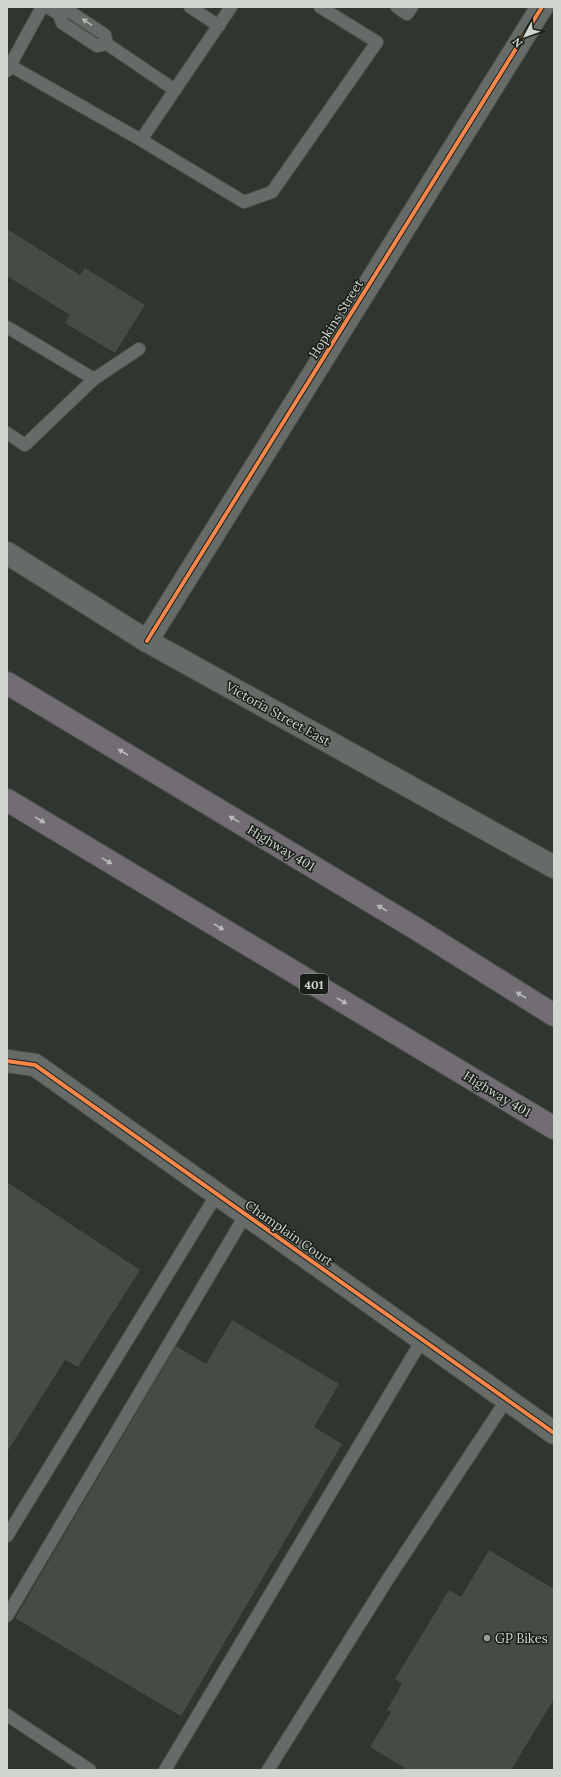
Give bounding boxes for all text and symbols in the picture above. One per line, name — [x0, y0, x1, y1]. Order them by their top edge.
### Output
north arrow — [505, 16, 545, 56]
one-way arrow — [82, 18, 92, 26]
text: N — [509, 34, 526, 50]
street label: Hopkins Street — [305, 276, 367, 362]
street label: Victoria Street East — [222, 678, 333, 750]
one-way arrow — [117, 749, 129, 756]
one-way arrow — [228, 816, 240, 823]
one-way arrow — [34, 817, 46, 824]
street label: Highway 401 — [244, 821, 318, 875]
one-way arrow — [101, 857, 113, 864]
one-way arrow — [377, 904, 387, 912]
one-way arrow — [213, 924, 225, 931]
road number: 401 — [300, 974, 328, 994]
one-way arrow — [515, 991, 527, 998]
one-way arrow — [336, 998, 348, 1005]
street label: Highway 401 — [460, 1067, 534, 1121]
street label: Champlain Court — [242, 1196, 336, 1270]
place label: GP Bikes — [495, 1630, 548, 1647]
marker: GP Bikes — [482, 1633, 492, 1643]

